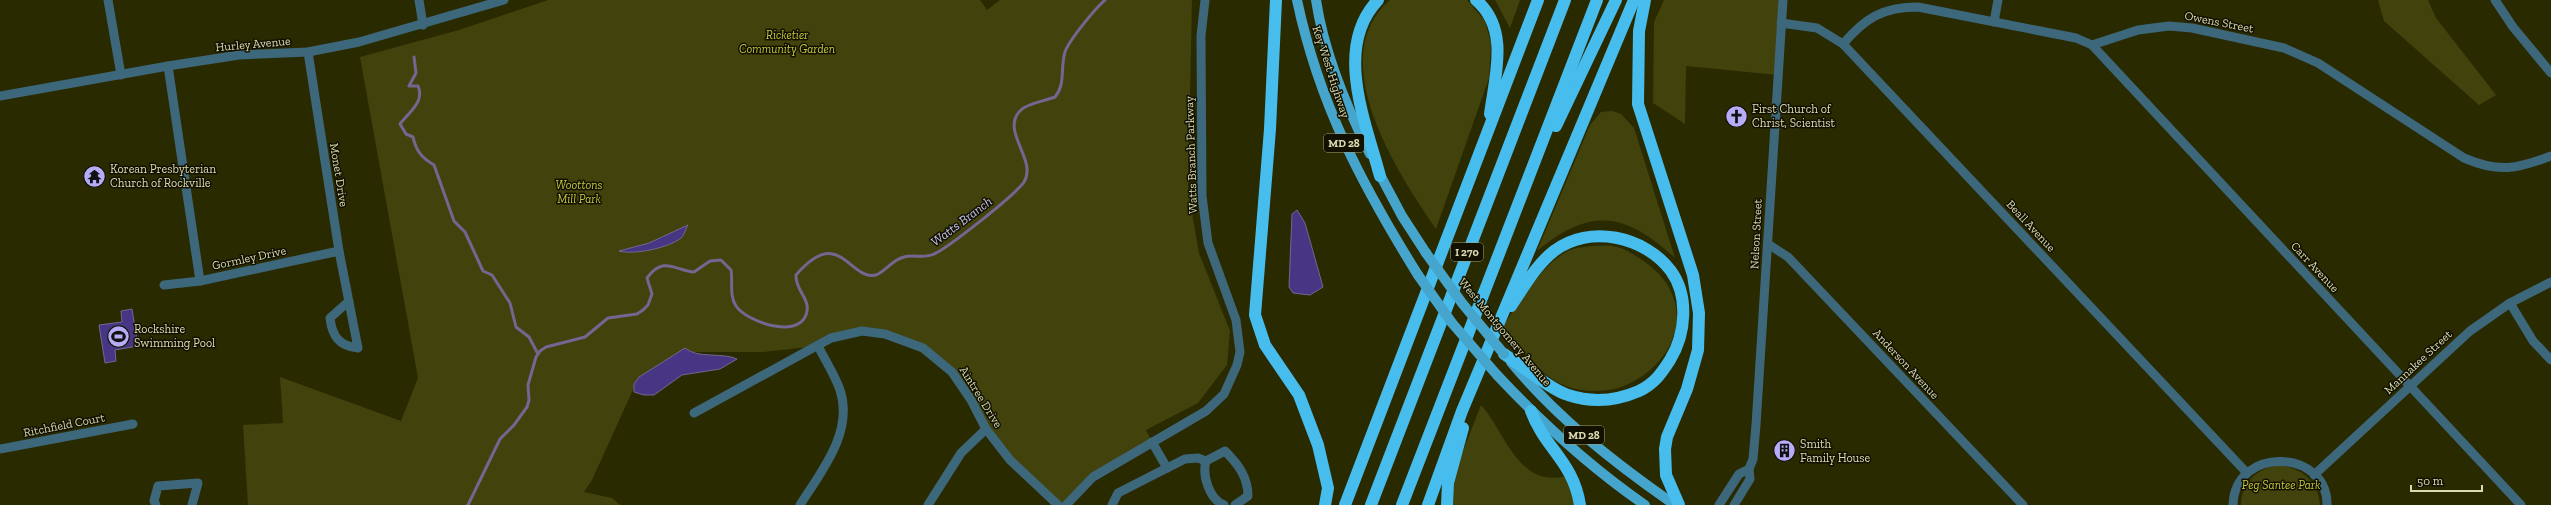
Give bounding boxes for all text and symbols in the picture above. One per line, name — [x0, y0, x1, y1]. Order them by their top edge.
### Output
street label: Owens Street — [2183, 8, 2255, 36]
street label: Key West Highway — [1309, 24, 1353, 121]
park label: Ricketier Community Garden — [739, 28, 835, 56]
street label: Hurley Avenue — [215, 34, 291, 54]
street label: Watts Branch Parkway — [1182, 95, 1200, 214]
place label: First Church of Christ, Scientist — [1752, 102, 1836, 130]
church icon: First Church of Christ, Scientist — [1724, 103, 1750, 129]
road number: MD 28 — [1324, 134, 1364, 152]
street label: Monet Drive — [327, 142, 351, 208]
place label: Korean Presbyterian Church of Rockville — [110, 162, 216, 190]
temple icon: Korean Presbyterian Church of Rockville — [81, 163, 107, 189]
park label: Woottons Mill Park — [555, 178, 603, 206]
water label: Watts Branch — [928, 193, 995, 249]
street label: Beall Avenue — [2004, 197, 2059, 255]
street label: Nelson Street — [1747, 198, 1765, 269]
street label: Carr Avenue — [2288, 239, 2342, 295]
street label: Gormley Drive — [211, 243, 288, 273]
road number: I 270 — [1451, 243, 1483, 261]
street label: West Montgomery Avenue — [1456, 275, 1554, 389]
place label: Rockshire Swimming Pool — [134, 322, 215, 350]
sports icon: Rockshire Swimming Pool — [106, 323, 132, 349]
street label: Anderson Avenue — [1870, 326, 1942, 402]
street label: Mannakee Street — [2381, 327, 2455, 397]
street label: Aintree Drive — [957, 364, 1006, 431]
street label: Ritchfield Court — [22, 410, 106, 440]
road number: MD 28 — [1564, 426, 1604, 444]
place label: Smith Family House — [1800, 437, 1871, 465]
building icon: Smith Family House — [1772, 438, 1798, 464]
scale bar — [2411, 467, 2482, 493]
text: 50 m — [2417, 474, 2444, 488]
park label: Peg Santee Park — [2242, 478, 2321, 492]

